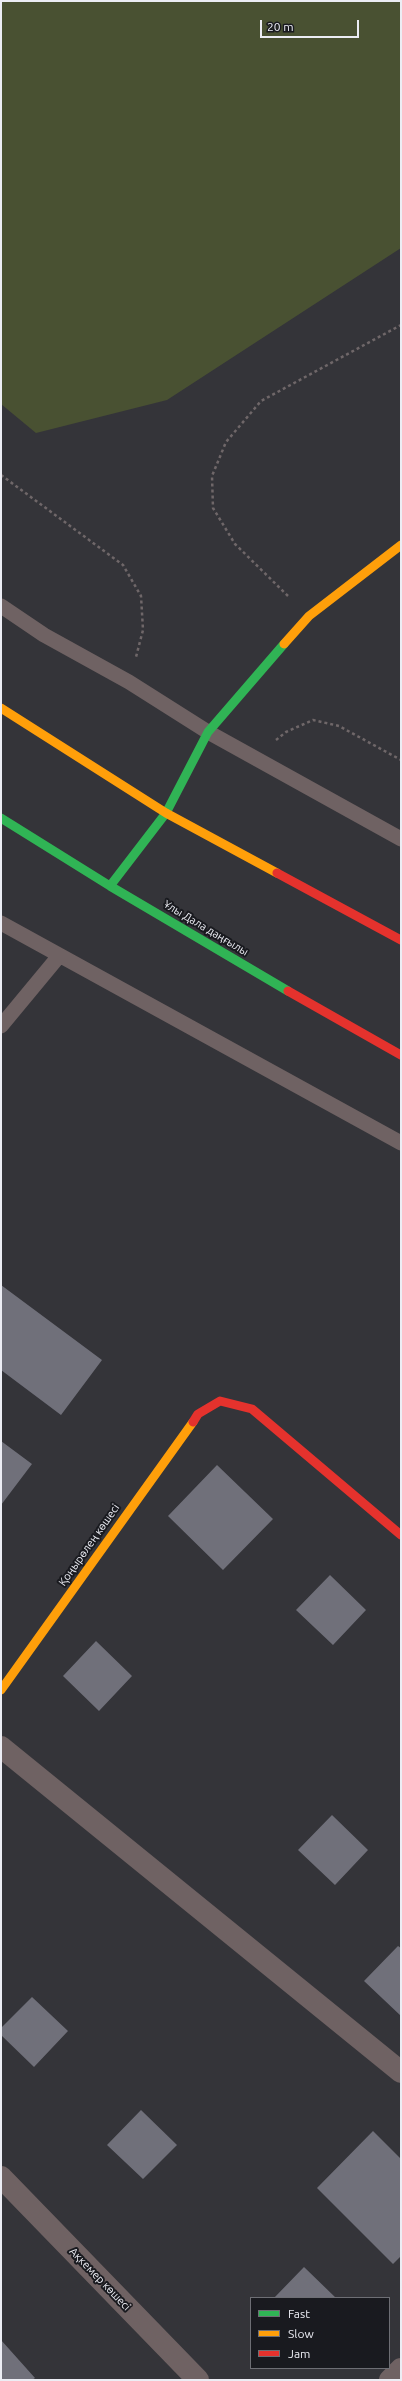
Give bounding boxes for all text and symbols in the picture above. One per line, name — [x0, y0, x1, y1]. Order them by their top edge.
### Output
scale bar — [262, 12, 361, 38]
text: 20 m — [267, 20, 294, 33]
street label: Ұлы Дала даңғылы — [161, 897, 251, 959]
street label: Қоңырөлең көшесі — [56, 1501, 122, 1589]
street label: Ақкемер көшесі — [67, 2245, 133, 2313]
legend — [250, 2297, 390, 2369]
text: Fast — [288, 2307, 310, 2320]
text: Slow — [288, 2327, 314, 2340]
text: Jam — [288, 2347, 310, 2360]

